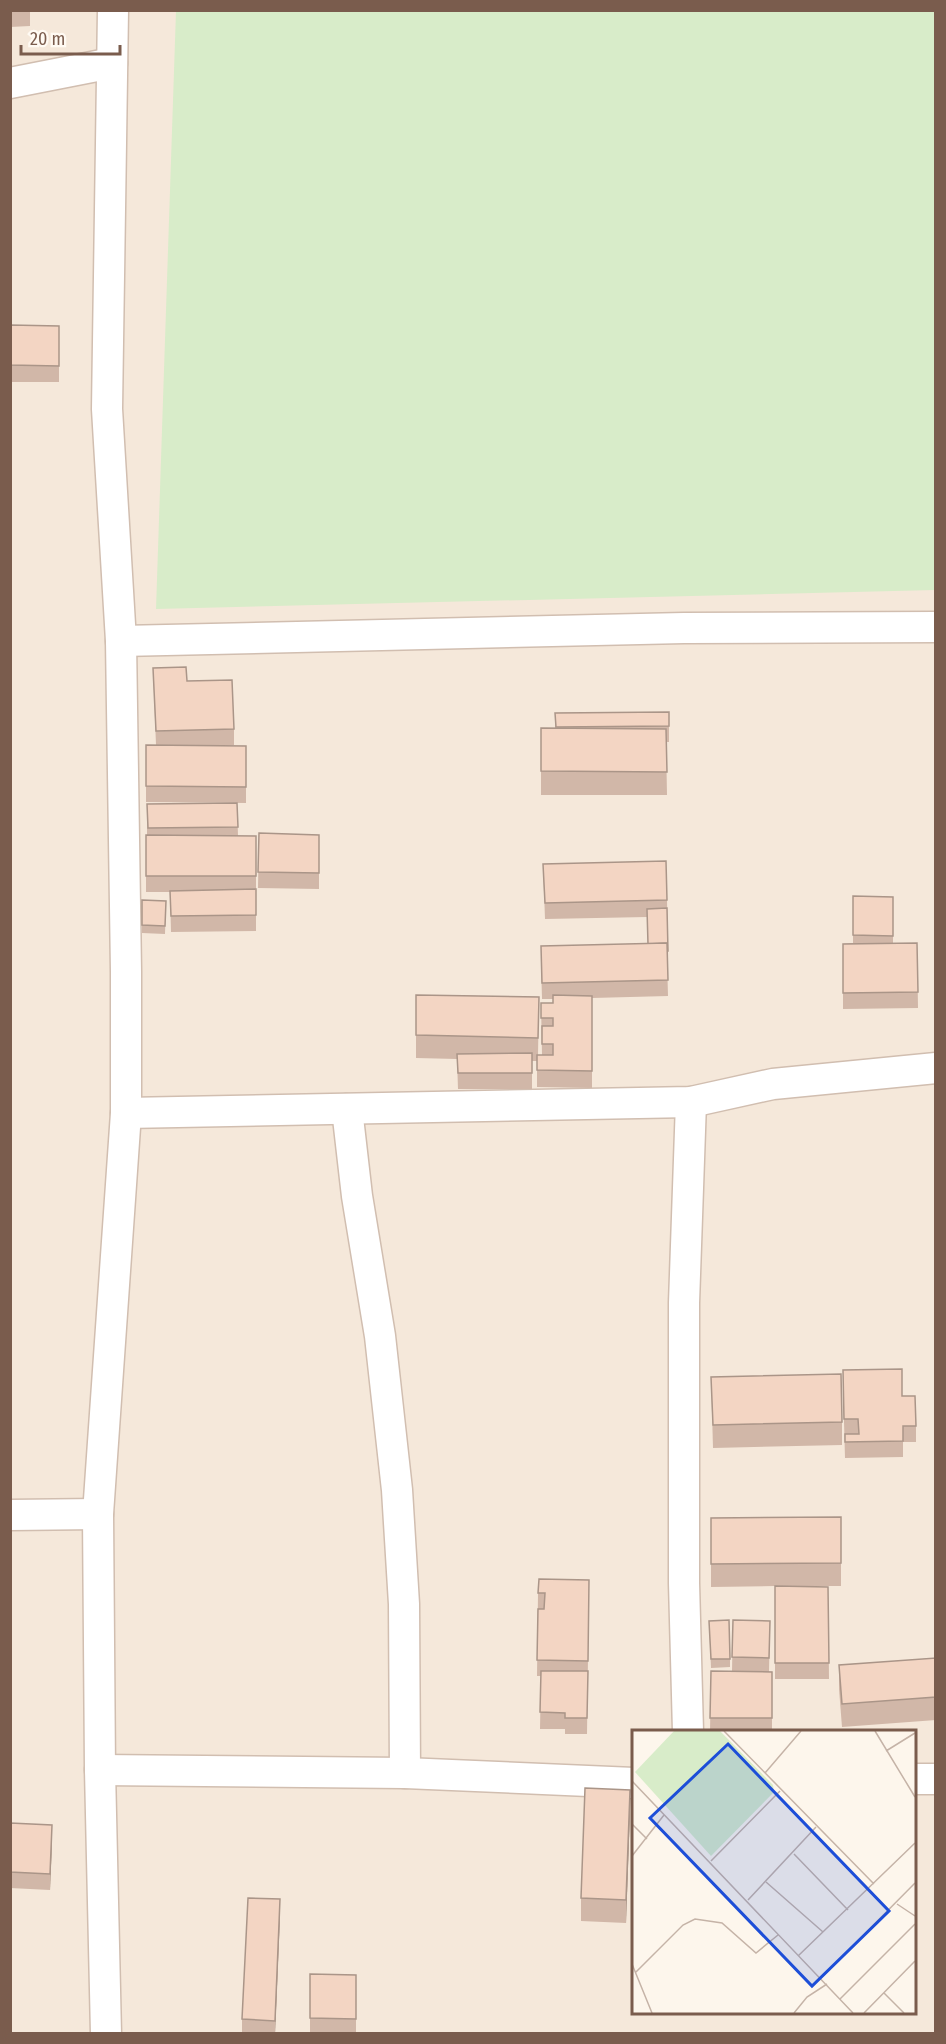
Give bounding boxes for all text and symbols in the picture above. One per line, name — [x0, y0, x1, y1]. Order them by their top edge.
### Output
scale bar — [21, 18, 120, 56]
text: 20 m — [30, 28, 65, 50]
inset map — [632, 1730, 916, 2014]

